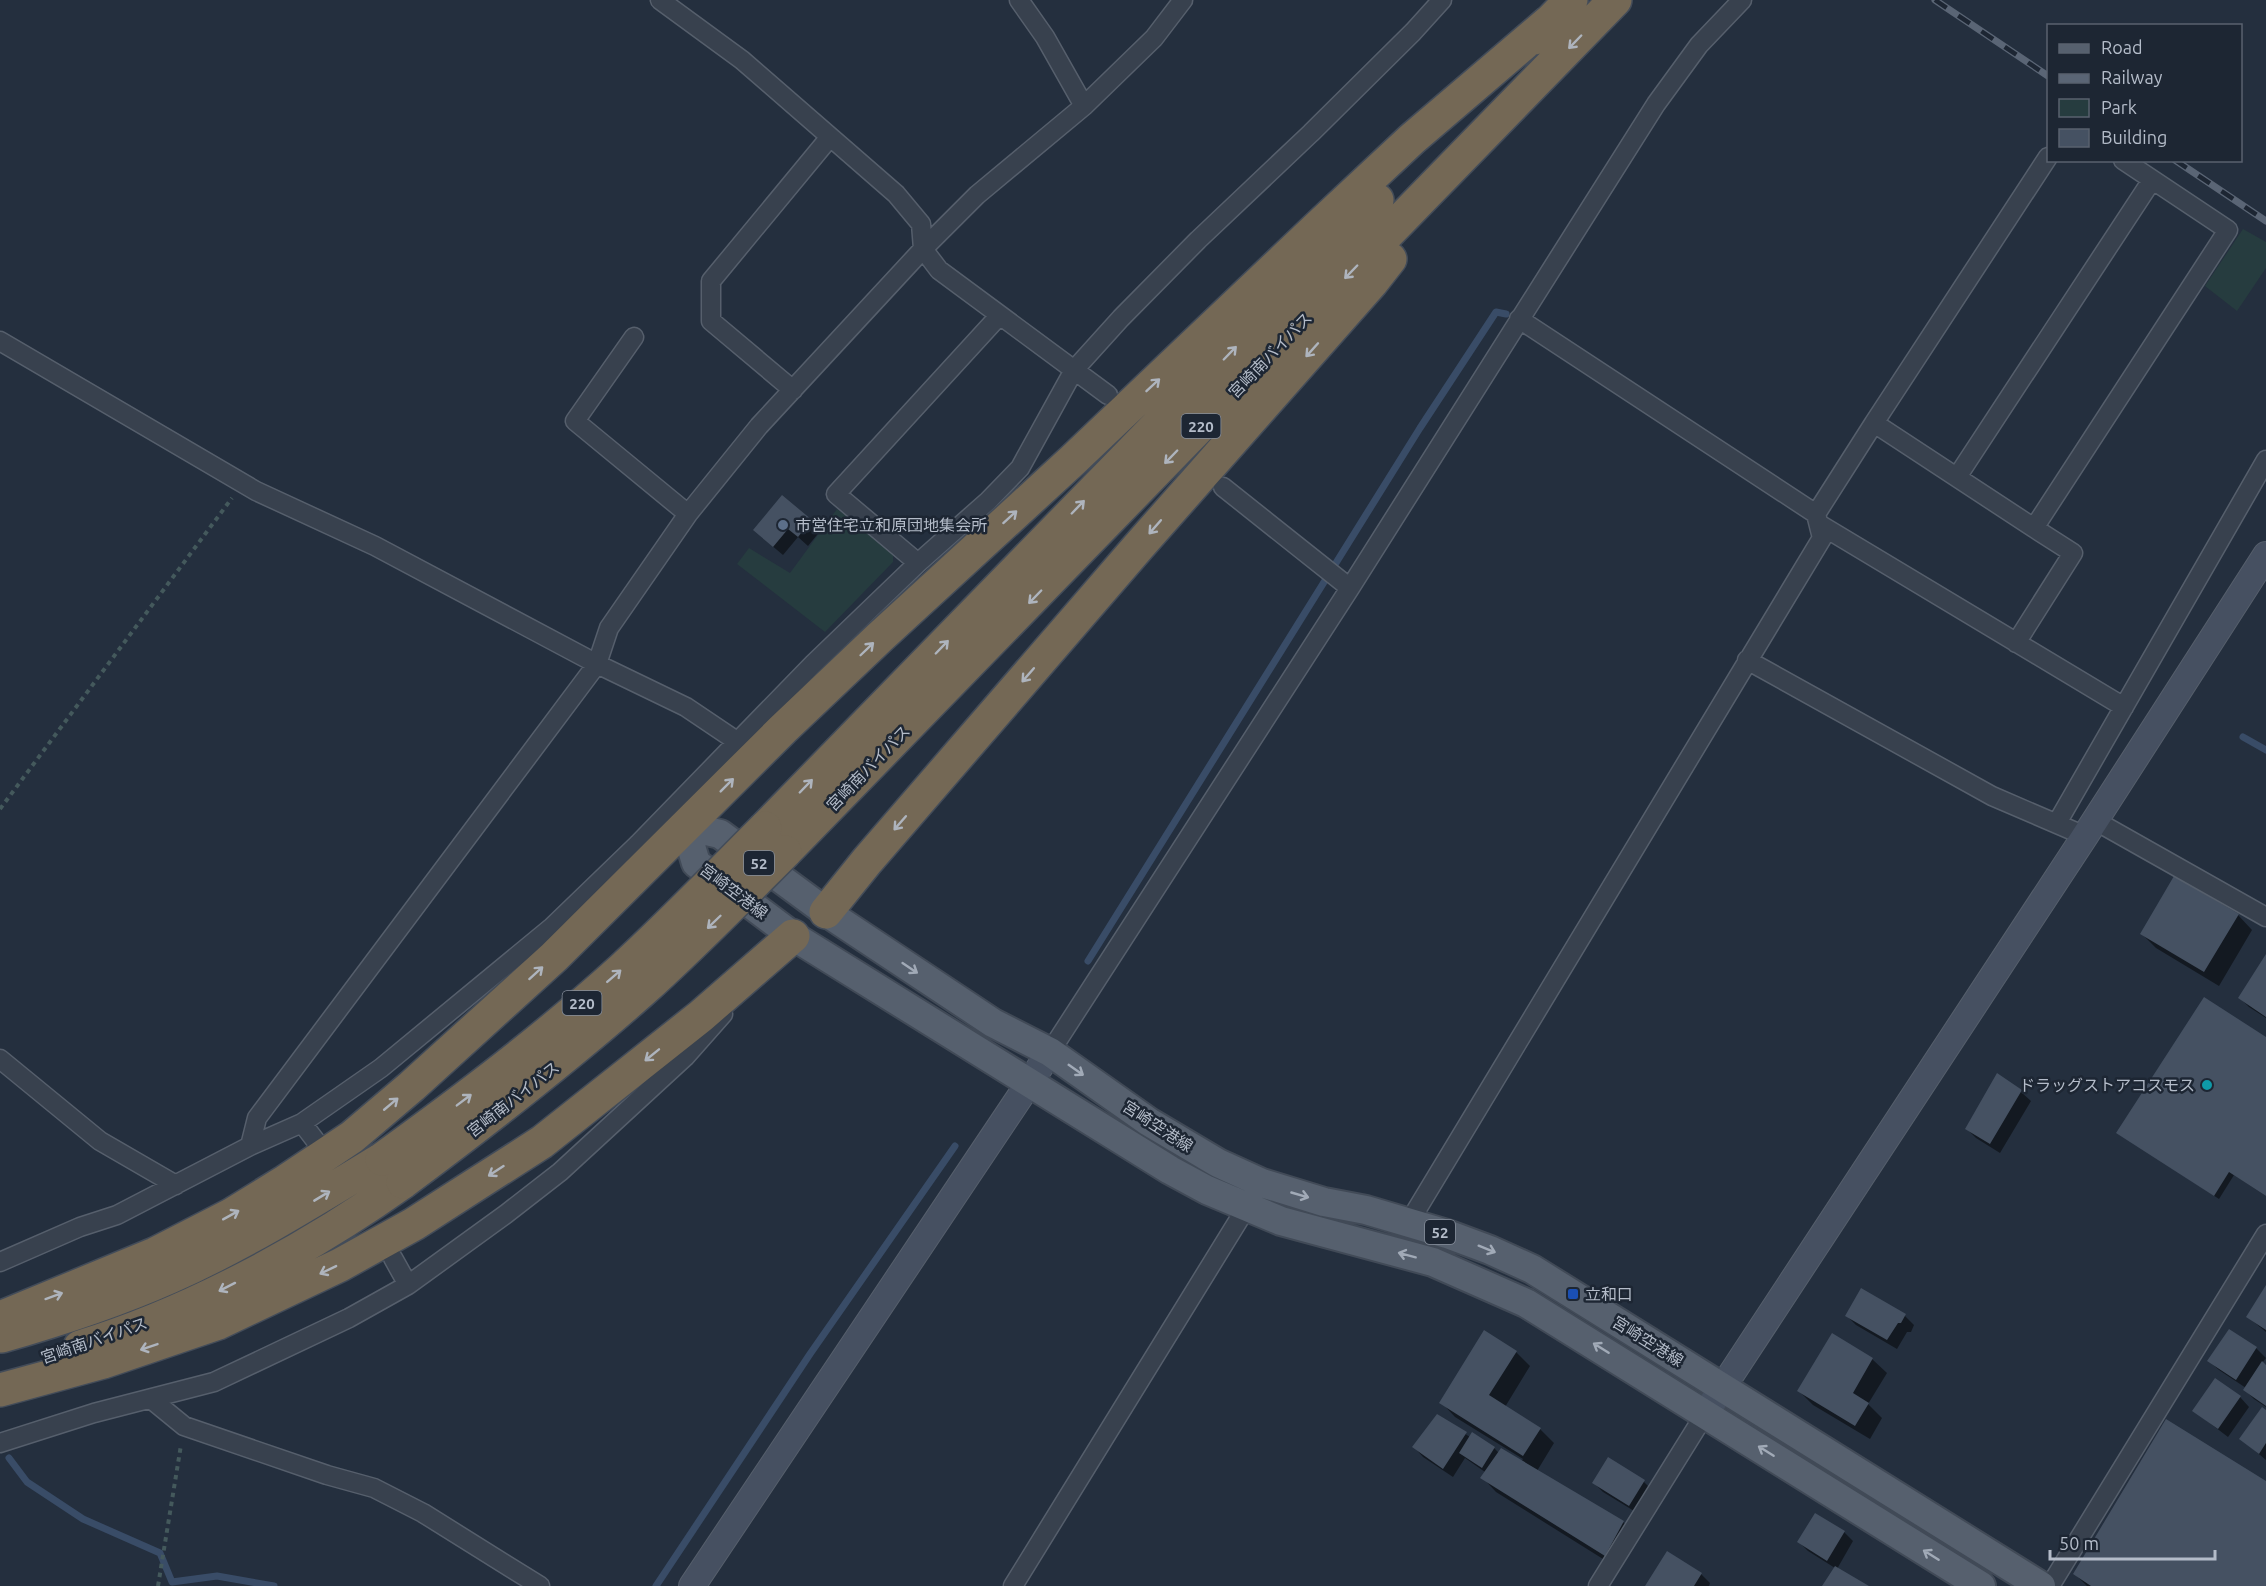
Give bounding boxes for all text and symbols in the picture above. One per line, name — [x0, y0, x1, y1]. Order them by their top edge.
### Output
legend — [2047, 24, 2242, 162]
one-way arrow — [1567, 35, 1582, 50]
text: Road — [2101, 37, 2143, 57]
text: Railway — [2101, 67, 2163, 87]
text: Park — [2101, 97, 2137, 117]
text: Building — [2101, 127, 2167, 147]
one-way arrow — [1344, 264, 1358, 279]
street label: 宮崎南バイパス — [1225, 309, 1315, 401]
one-way arrow — [1305, 342, 1319, 357]
one-way arrow — [1222, 346, 1237, 361]
one-way arrow — [1146, 377, 1161, 392]
road number: 220 — [1182, 414, 1220, 438]
one-way arrow — [1164, 450, 1178, 465]
one-way arrow — [1071, 500, 1086, 515]
one-way arrow — [1003, 510, 1018, 524]
place label: 市営住宅立和原団地集会所 — [795, 516, 987, 534]
marker: 市営住宅立和原団地集会所 — [776, 518, 790, 532]
one-way arrow — [1148, 519, 1162, 534]
one-way arrow — [1027, 589, 1042, 604]
one-way arrow — [935, 639, 950, 654]
one-way arrow — [859, 642, 874, 656]
one-way arrow — [1021, 667, 1034, 683]
street label: 宮崎南バイパス — [823, 722, 913, 814]
one-way arrow — [719, 778, 734, 792]
one-way arrow — [799, 779, 813, 794]
one-way arrow — [894, 815, 907, 831]
road number: 52 — [744, 851, 774, 875]
street label: 宮崎空港線 — [697, 860, 771, 922]
one-way arrow — [706, 915, 721, 930]
one-way arrow — [901, 962, 918, 974]
one-way arrow — [528, 966, 543, 980]
one-way arrow — [606, 969, 621, 983]
road number: 220 — [562, 991, 602, 1015]
one-way arrow — [645, 1048, 661, 1061]
street label: 宮崎南バイパス — [463, 1058, 563, 1140]
one-way arrow — [1067, 1064, 1083, 1076]
place label: ドラッグストアコスモス — [2019, 1076, 2195, 1094]
marker: ドラッグストアコスモス — [2200, 1078, 2214, 1092]
one-way arrow — [455, 1094, 471, 1106]
one-way arrow — [383, 1097, 398, 1111]
street label: 宮崎空港線 — [1120, 1097, 1196, 1155]
one-way arrow — [488, 1165, 505, 1177]
one-way arrow — [313, 1190, 330, 1202]
one-way arrow — [1290, 1190, 1309, 1201]
one-way arrow — [222, 1208, 239, 1220]
road number: 52 — [1425, 1220, 1455, 1244]
one-way arrow — [1477, 1244, 1495, 1255]
one-way arrow — [1398, 1248, 1417, 1260]
one-way arrow — [320, 1265, 338, 1277]
one-way arrow — [218, 1281, 236, 1293]
place label: 立和口 — [1585, 1285, 1633, 1303]
marker: 立和口 — [1566, 1287, 1580, 1301]
one-way arrow — [44, 1289, 63, 1300]
street label: 宮崎空港線 — [1609, 1312, 1687, 1370]
street label: 宮崎南バイパス — [38, 1313, 150, 1367]
one-way arrow — [1593, 1341, 1610, 1353]
one-way arrow — [140, 1342, 159, 1353]
one-way arrow — [1758, 1445, 1775, 1457]
scale bar — [2050, 1523, 2215, 1561]
text: 50 m — [2059, 1533, 2099, 1553]
one-way arrow — [1923, 1549, 1940, 1561]

